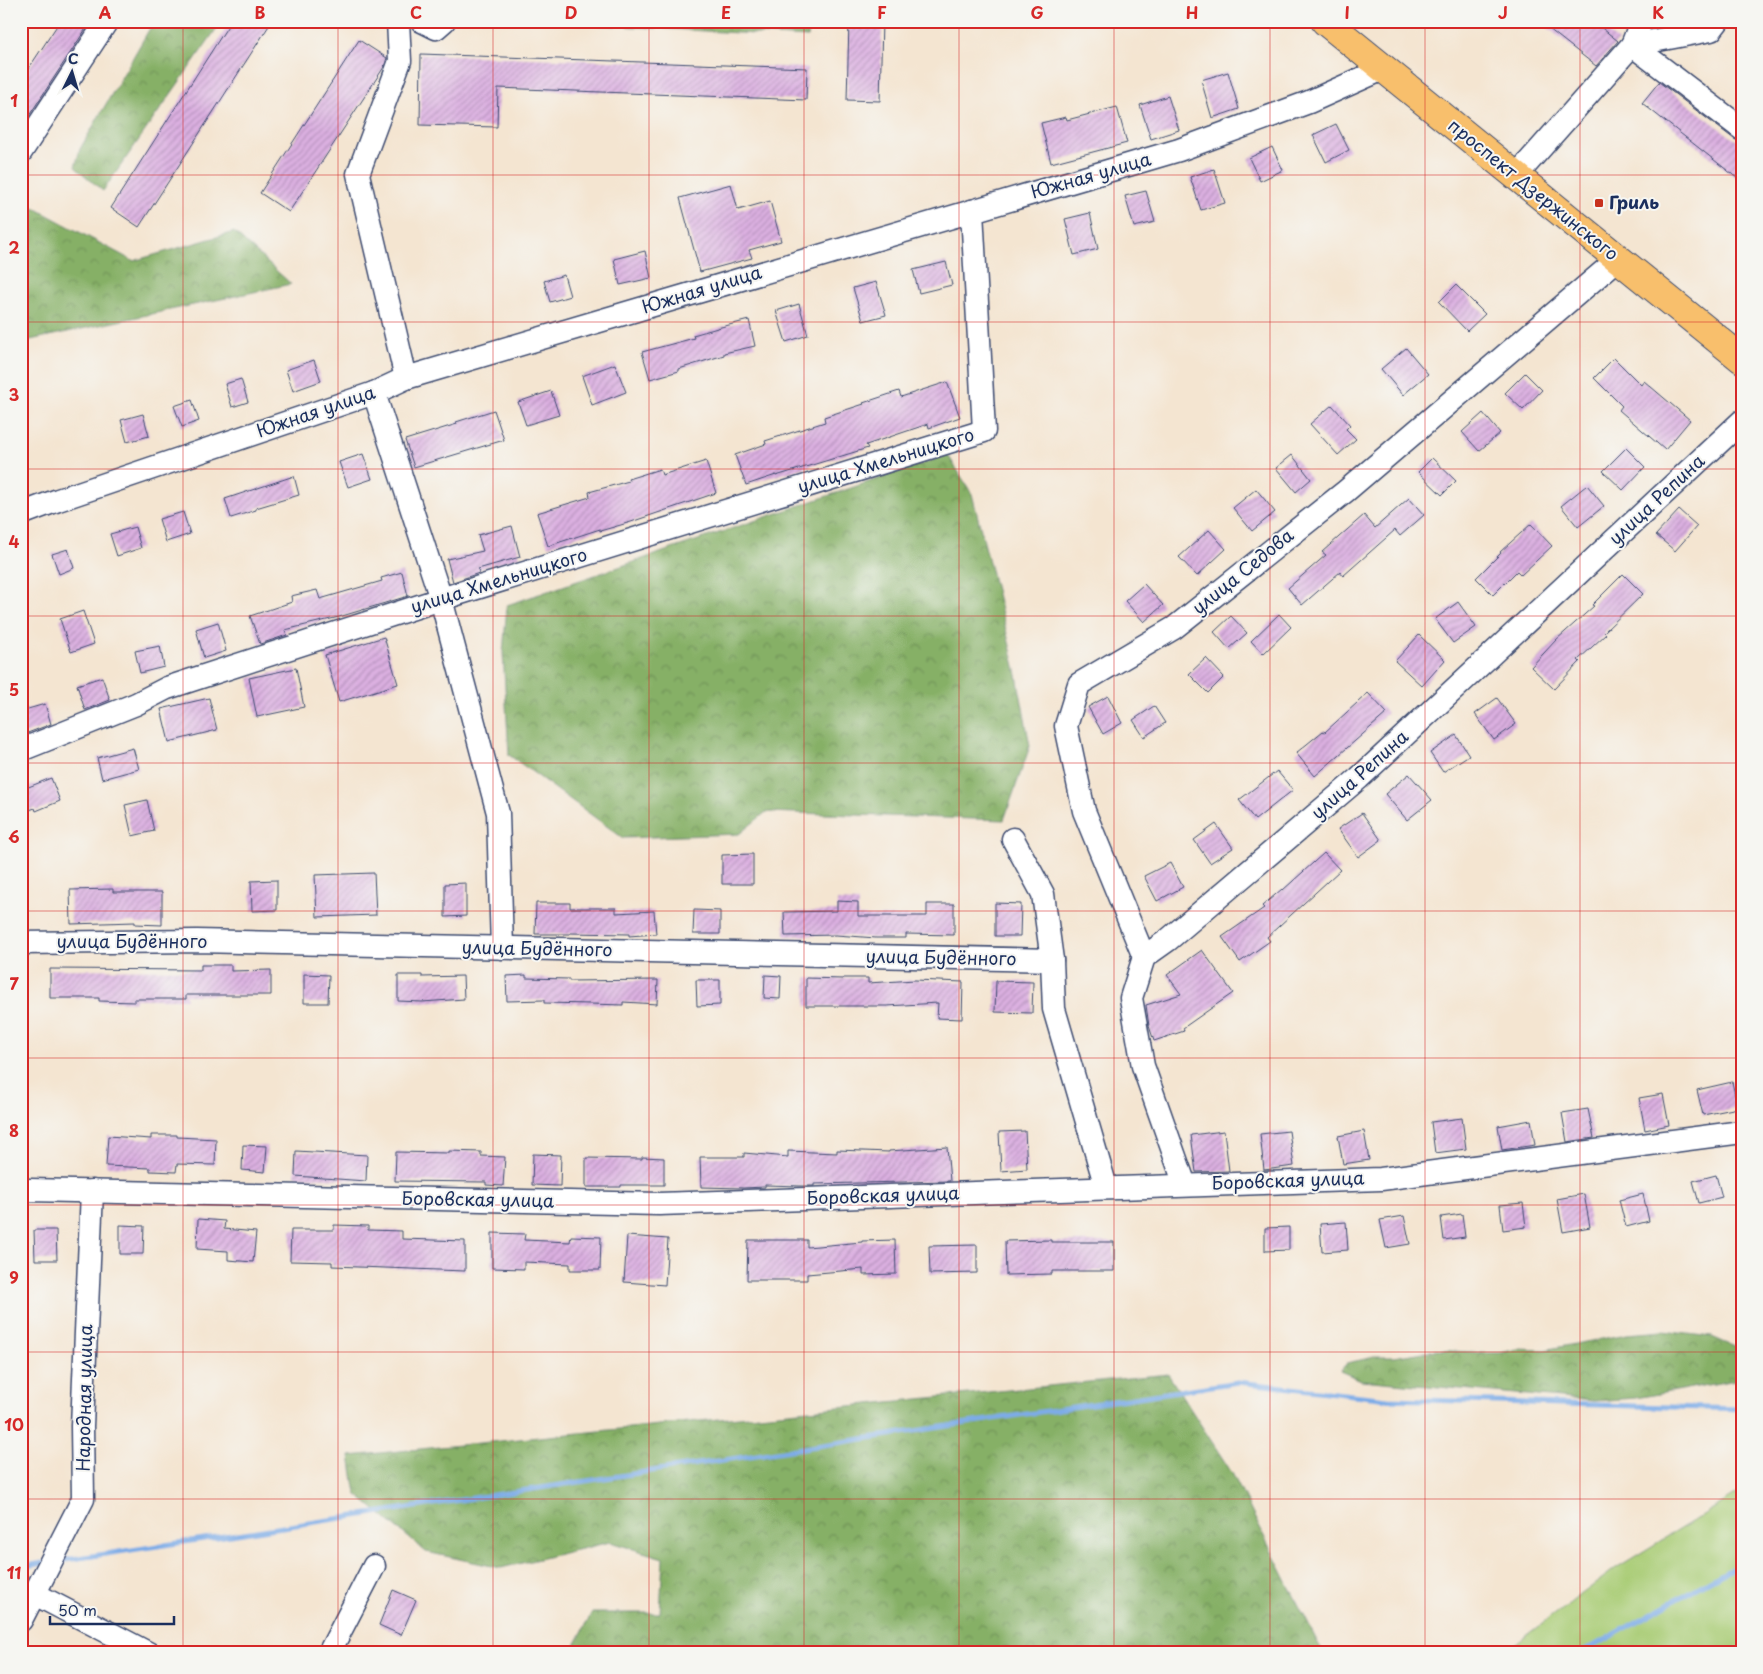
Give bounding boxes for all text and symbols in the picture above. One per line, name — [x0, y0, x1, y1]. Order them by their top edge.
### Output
text: A — [99, 0, 112, 24]
text: B — [255, 0, 266, 24]
text: C — [410, 0, 422, 24]
text: D — [565, 0, 577, 24]
text: E — [721, 0, 731, 24]
text: F — [877, 0, 887, 24]
text: G — [1030, 0, 1044, 24]
text: H — [1186, 0, 1198, 24]
text: I — [1344, 0, 1350, 24]
text: J — [1498, 0, 1508, 24]
text: K — [1652, 0, 1664, 24]
north arrow — [48, 48, 98, 98]
text: С — [67, 48, 79, 69]
text: 1 — [10, 88, 18, 112]
street label: проспект Дзержинского — [1443, 111, 1625, 266]
street label: Южная улица — [1027, 144, 1154, 205]
place label: Гриль — [1609, 188, 1659, 215]
marker: Гриль — [1593, 197, 1605, 209]
text: 2 — [8, 235, 20, 259]
street label: Южная улица — [638, 257, 765, 320]
street label: Южная улица — [253, 377, 379, 443]
text: 3 — [9, 382, 19, 406]
street label: улица Хмельницкого — [794, 420, 977, 499]
street label: улица Репина — [1602, 447, 1711, 551]
street label: улица Седова — [1185, 521, 1299, 620]
text: 4 — [9, 529, 20, 553]
street label: улица Хмельницкого — [407, 540, 590, 619]
text: 5 — [9, 677, 19, 701]
street label: улица Репина — [1304, 722, 1414, 825]
text: 6 — [8, 824, 20, 848]
street label: улица Будённого — [57, 927, 207, 954]
street label: улица Будённого — [461, 933, 613, 962]
street label: улица Будённого — [865, 942, 1017, 971]
text: 7 — [9, 971, 19, 995]
text: 8 — [9, 1118, 19, 1142]
street label: Боровская улица — [1211, 1163, 1365, 1196]
street label: Боровская улица — [806, 1178, 960, 1211]
street label: Боровская улица — [402, 1184, 555, 1213]
text: 9 — [9, 1265, 19, 1289]
street label: Народная улица — [69, 1323, 98, 1472]
text: 10 — [4, 1412, 24, 1436]
text: 11 — [7, 1560, 21, 1584]
scale bar — [50, 1594, 174, 1626]
text: 50 m — [58, 1598, 97, 1621]

